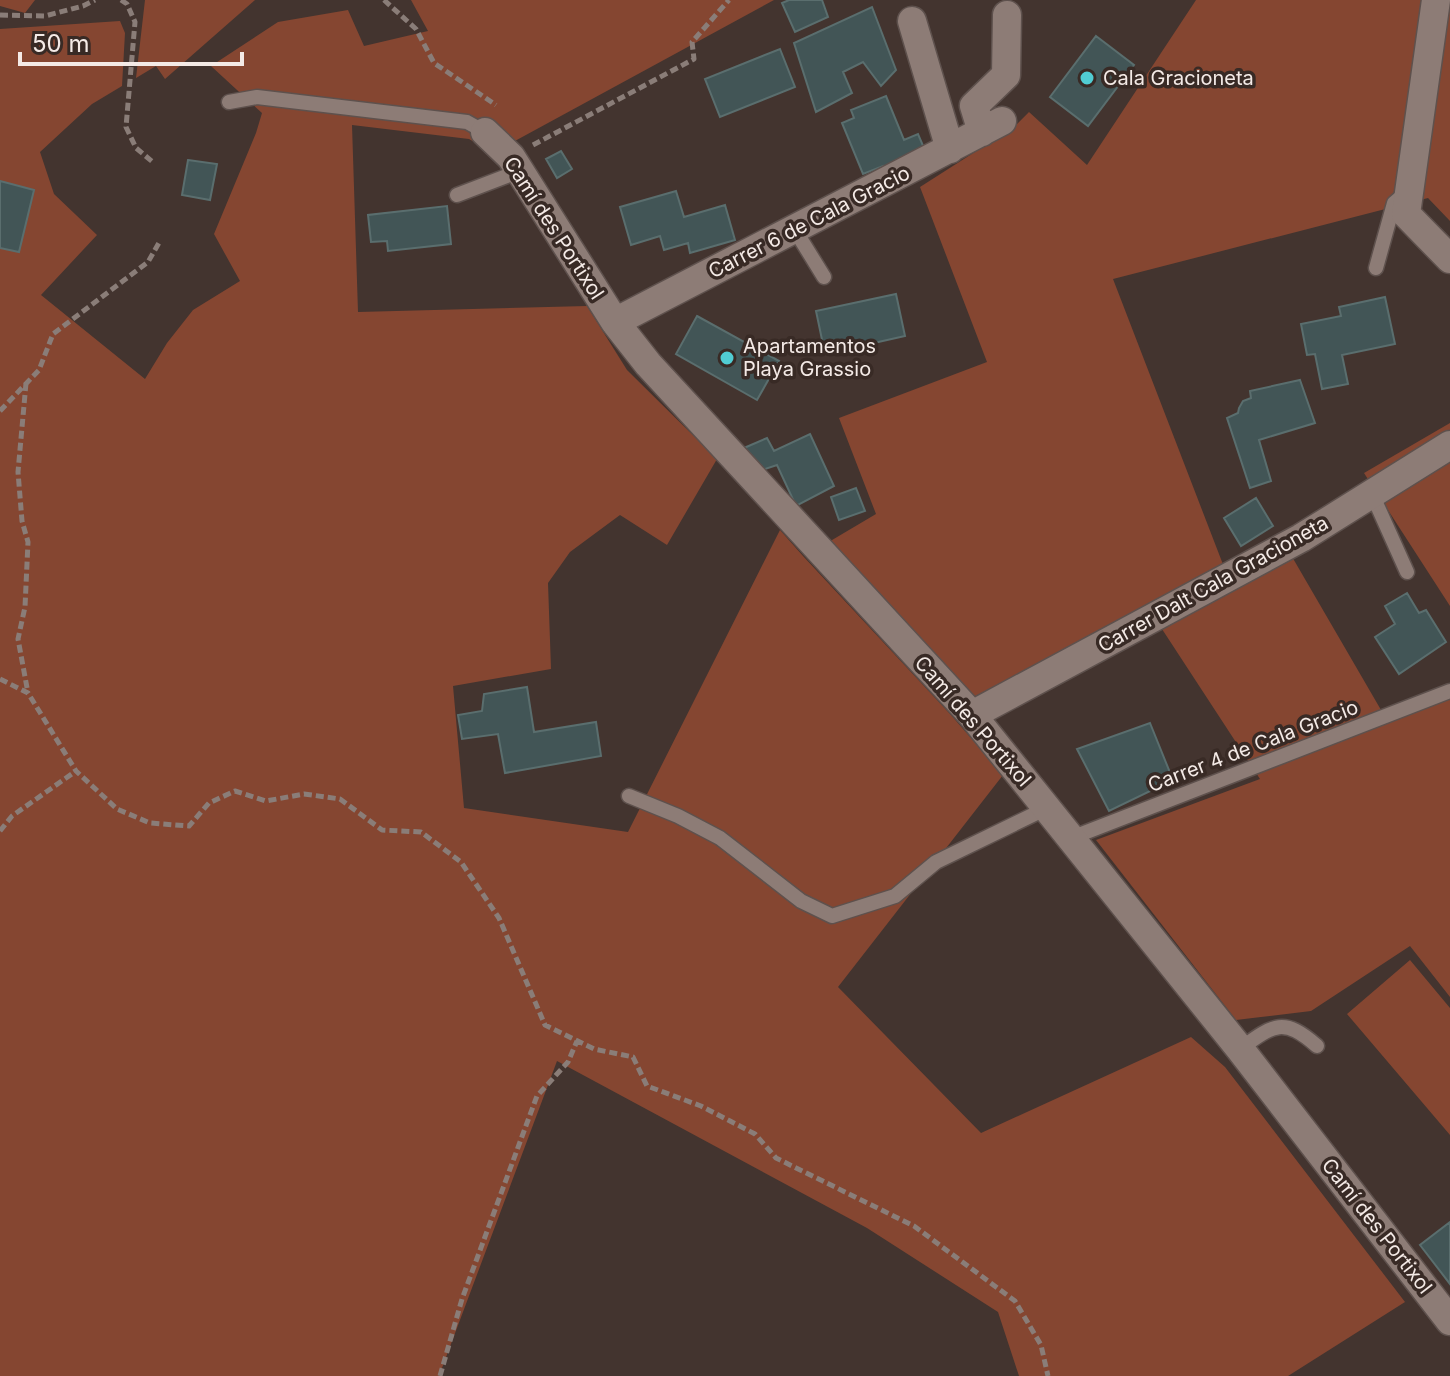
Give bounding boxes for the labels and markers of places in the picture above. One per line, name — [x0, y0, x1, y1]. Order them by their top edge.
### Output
place label: Cala Gracioneta — [1103, 66, 1254, 90]
marker: Cala Gracioneta — [1078, 69, 1096, 87]
place label: Apartamentos Playa Grassio — [743, 334, 876, 381]
marker: Apartamentos Playa Grassio — [718, 349, 736, 367]

